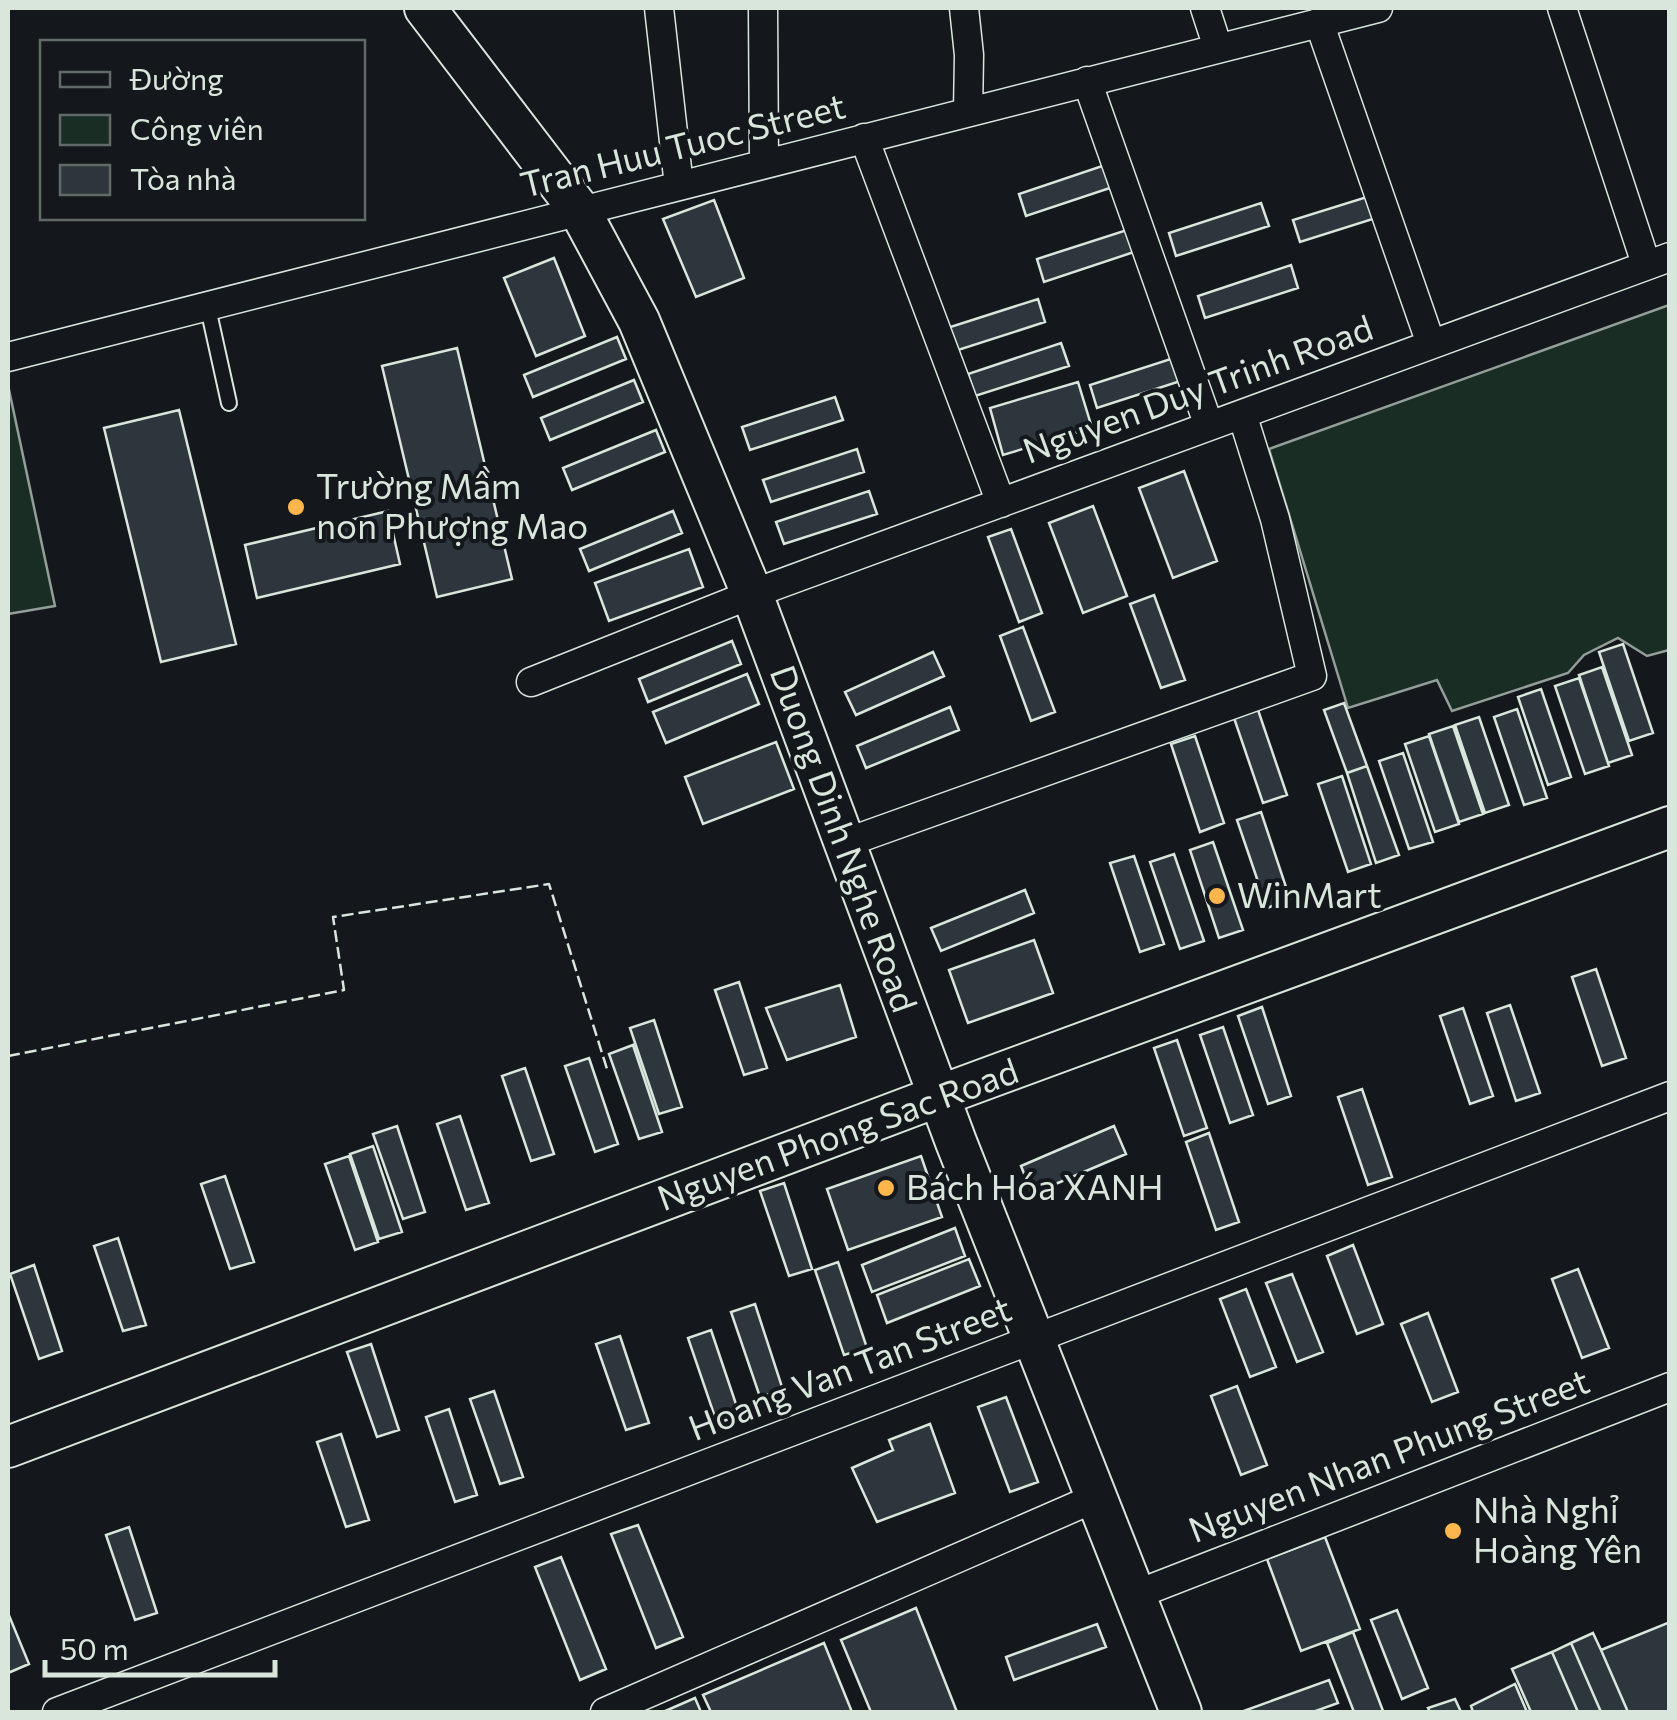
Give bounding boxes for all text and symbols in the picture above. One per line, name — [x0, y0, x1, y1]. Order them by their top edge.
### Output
legend — [40, 40, 365, 220]
text: Đường — [129, 59, 224, 96]
street label: Tran Huu Tuoc Street — [516, 82, 849, 205]
text: Công viên — [130, 109, 264, 146]
text: Tòa nhà — [130, 159, 236, 196]
street label: Nguyen Duy Trinh Road — [1017, 304, 1378, 471]
place label: Trường Mầm non Phượng Mao — [316, 463, 588, 546]
marker: Trường Mầm non Phượng Mao — [285, 496, 307, 518]
street label: Duong Dinh Nghe Road — [763, 659, 928, 1017]
place label: WinMart — [1237, 872, 1382, 915]
marker: WinMart — [1206, 885, 1228, 907]
street label: Nguyen Phong Sac Road — [651, 1047, 1023, 1218]
place label: Bách Hóa XANH — [906, 1164, 1163, 1207]
marker: Bách Hóa XANH — [875, 1177, 897, 1199]
street label: Hoang Van Tan Street — [682, 1285, 1016, 1448]
street label: Nguyen Nhan Phung Street — [1182, 1357, 1594, 1550]
place label: Nhà Nghỉ Hoàng Yên — [1473, 1487, 1642, 1570]
marker: Nhà Nghỉ Hoàng Yên — [1442, 1520, 1464, 1542]
scale bar — [45, 1615, 275, 1677]
text: 50 m — [60, 1629, 129, 1666]

